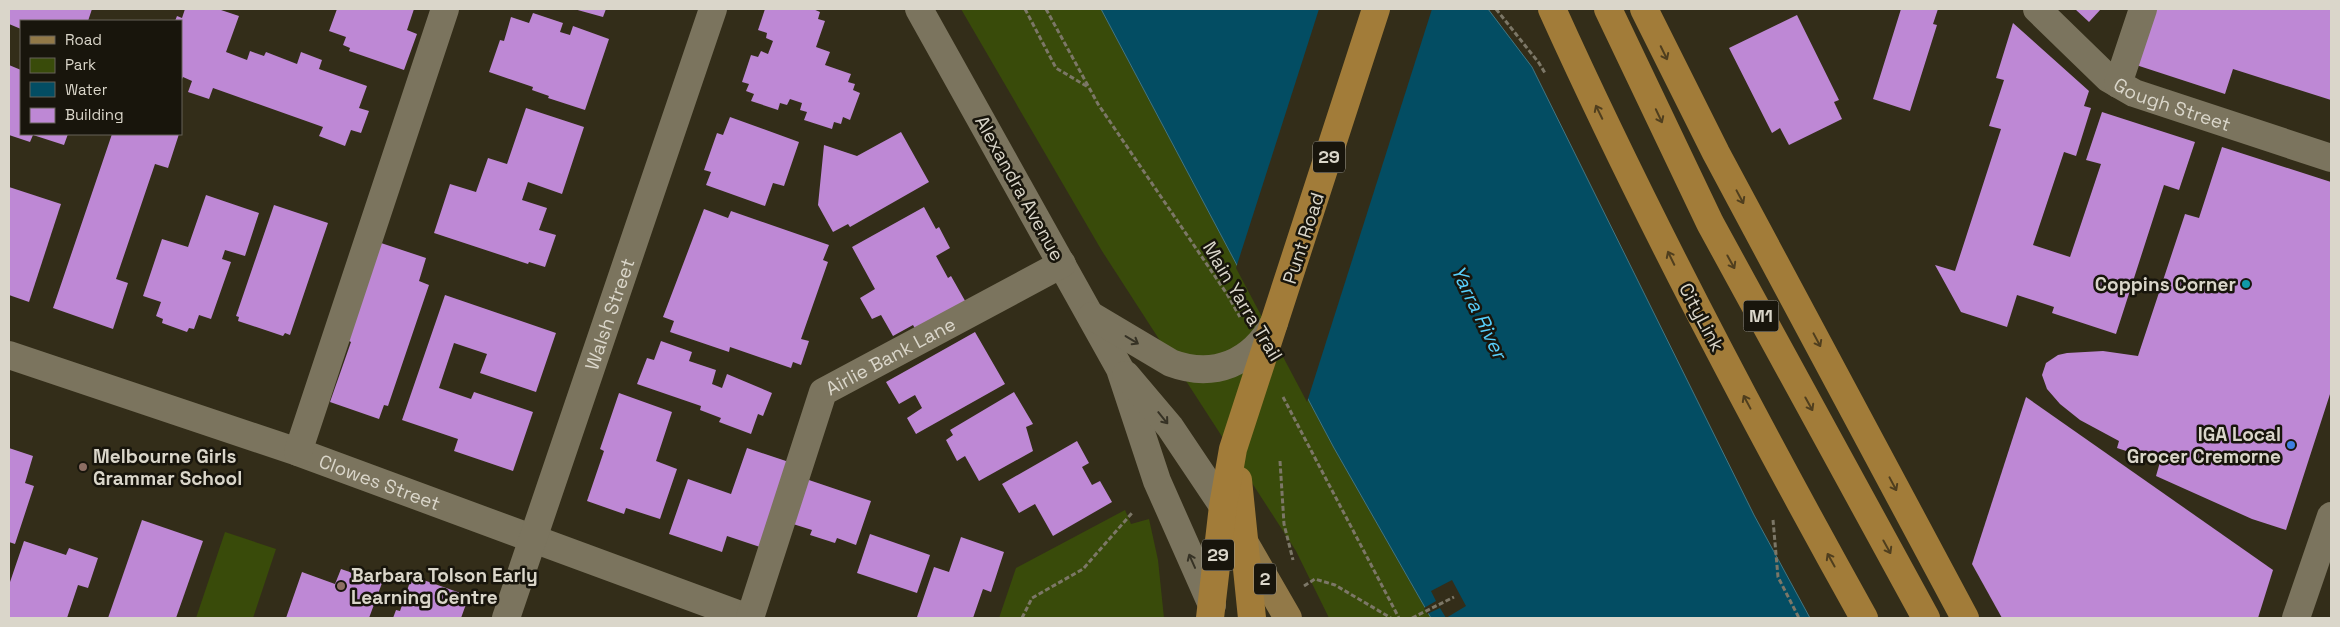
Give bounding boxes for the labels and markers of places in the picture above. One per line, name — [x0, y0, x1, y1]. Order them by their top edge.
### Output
place label: Coppins Corner — [2095, 272, 2236, 297]
marker: Coppins Corner — [2240, 278, 2252, 290]
place label: IGA Local Grocer Cremorne — [2127, 422, 2281, 469]
marker: IGA Local Grocer Cremorne — [2285, 439, 2297, 451]
place label: Melbourne Girls Grammar School — [93, 444, 242, 491]
marker: Melbourne Girls Grammar School — [77, 461, 89, 473]
place label: Barbara Tolson Early Learning Centre — [351, 563, 538, 610]
marker: Barbara Tolson Early Learning Centre — [335, 580, 347, 592]

